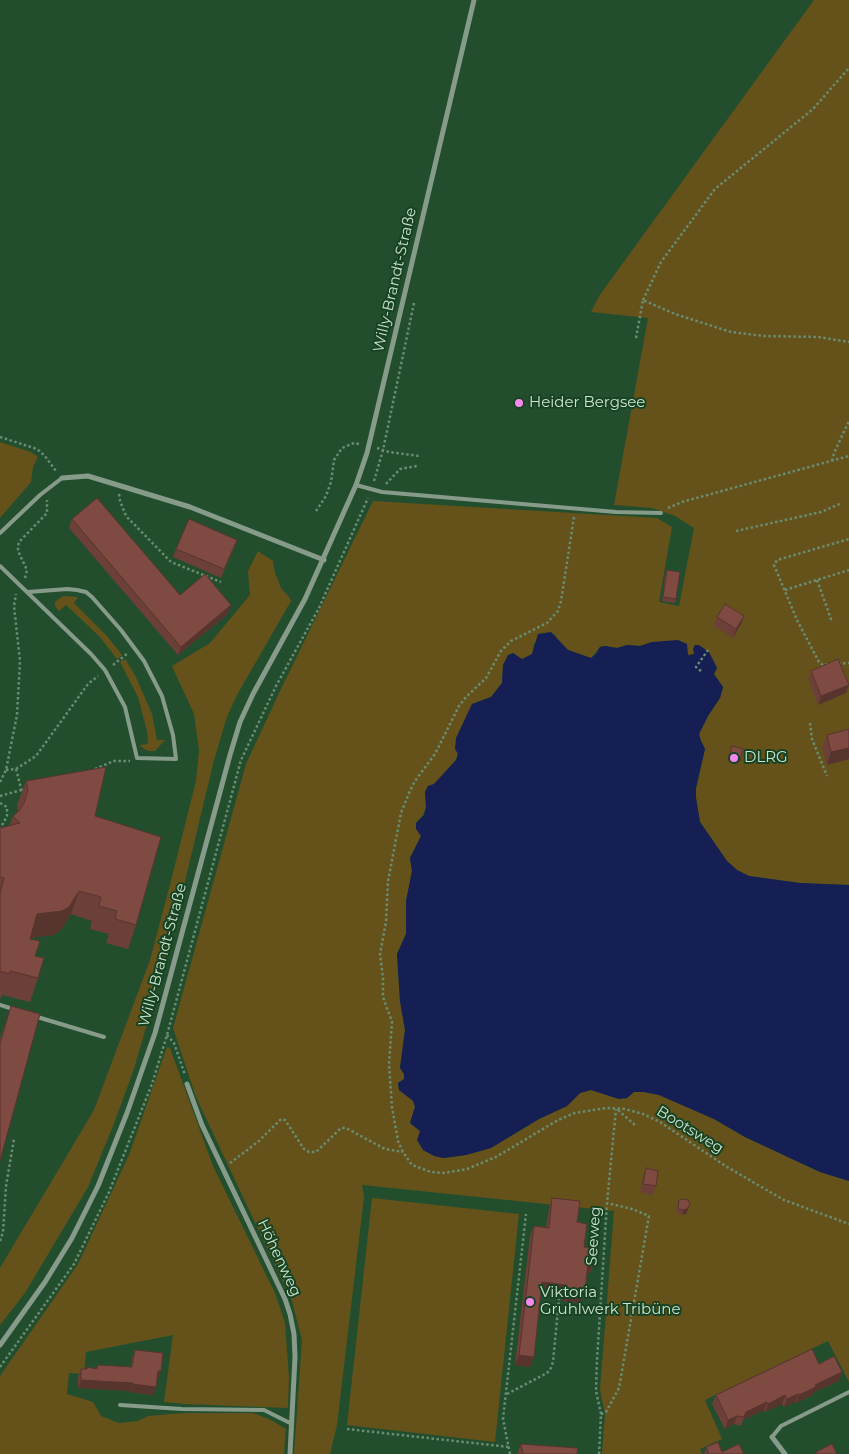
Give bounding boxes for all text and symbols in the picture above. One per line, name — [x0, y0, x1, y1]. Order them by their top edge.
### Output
street label: Willy-Brandt-Straße — [370, 206, 420, 354]
place label: Heider Bergsee — [529, 394, 645, 412]
marker: Heider Bergsee — [513, 397, 525, 409]
place label: DLRG — [744, 749, 788, 767]
marker: DLRG — [728, 752, 740, 764]
street label: Willy-Brandt-Straße — [135, 881, 191, 1029]
street label: Bootsweg — [653, 1102, 727, 1158]
street label: Seeweg — [583, 1206, 605, 1266]
street label: Höhenweg — [253, 1217, 305, 1299]
place label: Viktoria Gruhlwerk Tribüne — [540, 1284, 680, 1319]
marker: Viktoria Gruhlwerk Tribüne — [524, 1296, 536, 1308]

